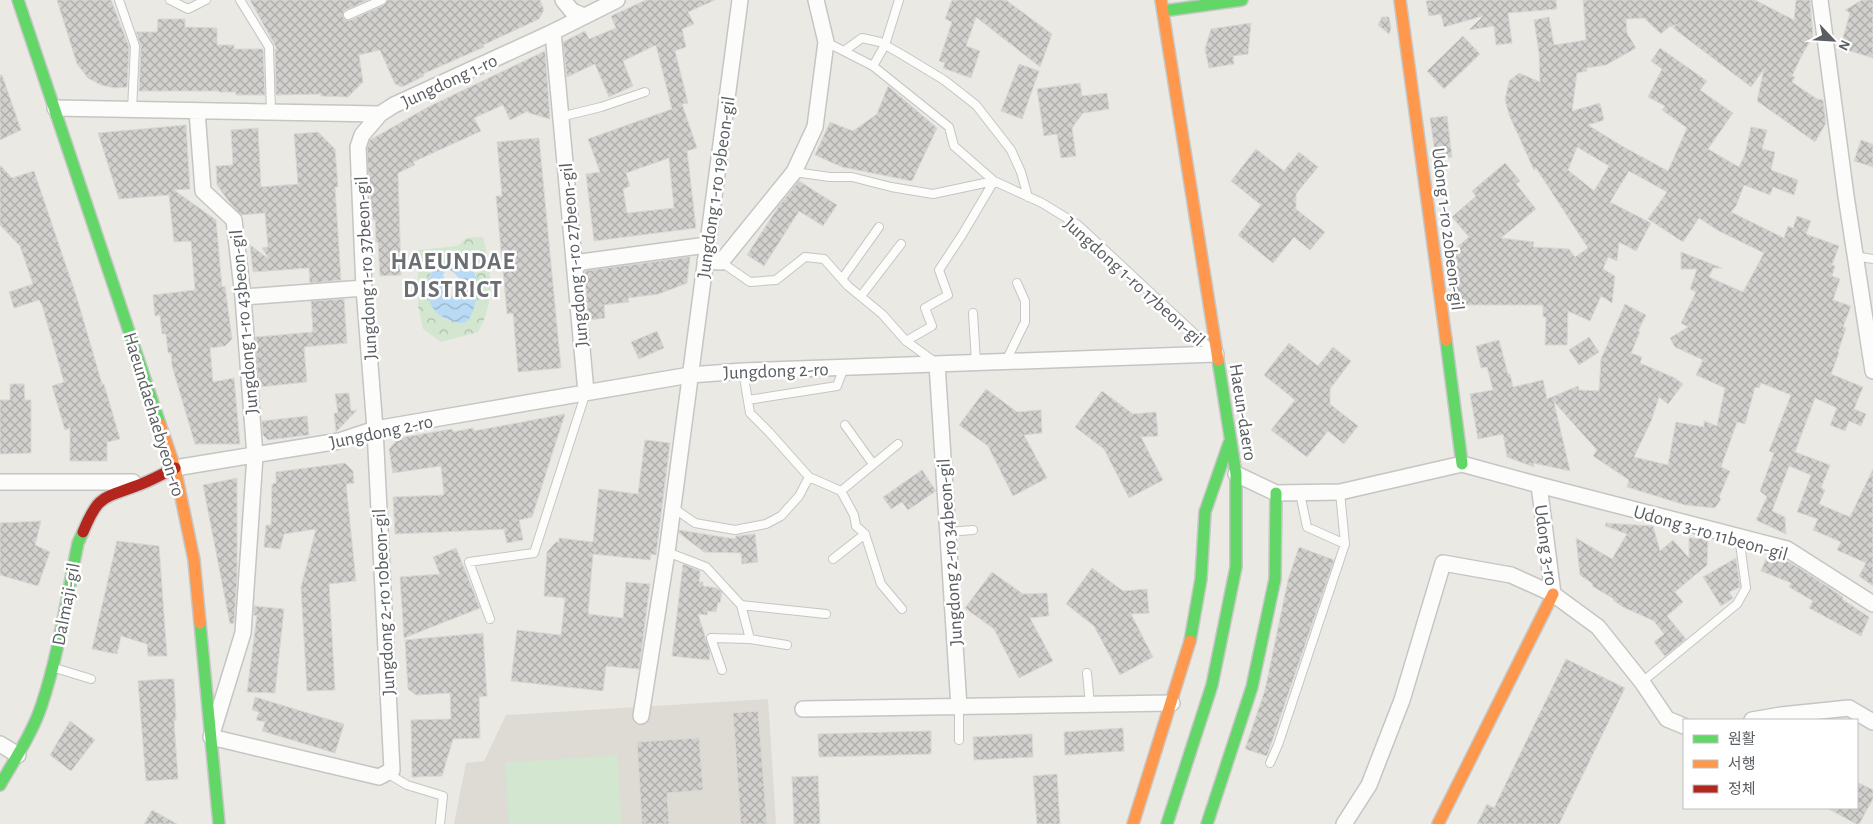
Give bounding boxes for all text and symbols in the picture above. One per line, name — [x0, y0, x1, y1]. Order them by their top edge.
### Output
north arrow — [1808, 15, 1858, 65]
text: N — [1835, 38, 1852, 52]
street label: Jungdong 1-ro — [399, 51, 500, 112]
street label: Jungdong 1-ro 19beon-gil — [694, 95, 739, 279]
street label: Udong 1-ro 20beon-gil — [1428, 147, 1467, 312]
street label: Jungdong 1-ro 27beon-gil — [557, 162, 592, 348]
street label: Jungdong 1-ro 37beon-gil — [352, 176, 381, 360]
street label: Jungdong 1-ro 17beon-gil — [1060, 214, 1208, 350]
street label: Jungdong 1-ro 43beon-gil — [227, 229, 262, 415]
district label: HAEUNDAE DISTRICT — [390, 250, 516, 302]
street label: Haeundaehaebyeon-ro — [120, 330, 188, 499]
street label: Jungdong 2-ro — [723, 360, 829, 383]
street label: Haeun-daero — [1225, 362, 1260, 462]
street label: Jungdong 2-ro — [328, 412, 435, 453]
street label: Jungdong 2-ro 34beon-gil — [934, 458, 967, 646]
street label: Udong 3-ro 11beon-gil — [1631, 502, 1790, 565]
street label: Udong 3-ro — [1530, 503, 1561, 587]
street label: Jungdong 2-ro 10beon-gil — [370, 508, 399, 696]
street label: Dalmaji-gil — [49, 561, 84, 647]
legend — [1683, 719, 1858, 809]
text: 원활 — [1728, 731, 1756, 747]
text: 서행 — [1728, 756, 1756, 772]
text: 정체 — [1728, 781, 1756, 797]

